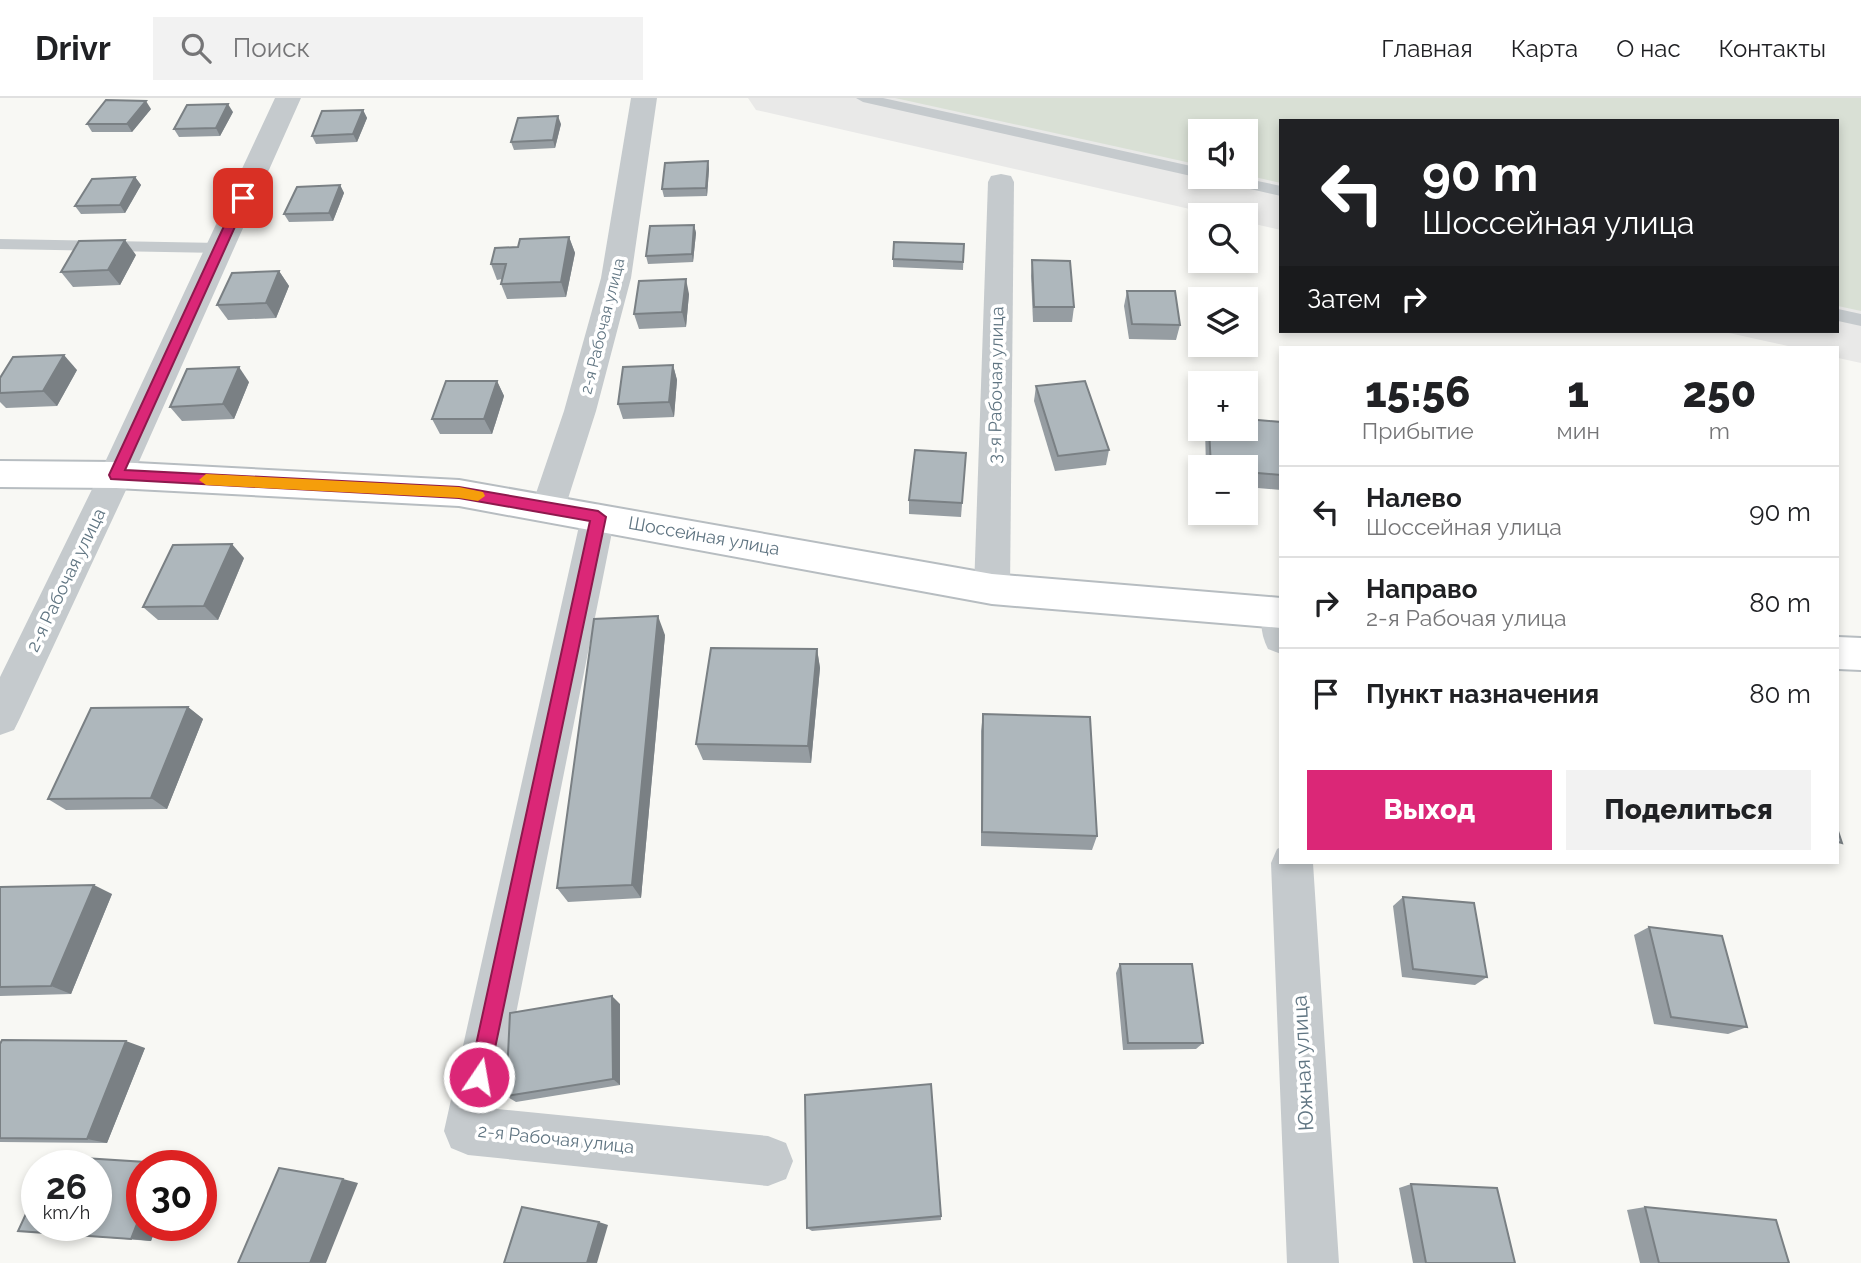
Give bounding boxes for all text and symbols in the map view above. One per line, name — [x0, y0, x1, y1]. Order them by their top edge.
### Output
search box — [153, 17, 643, 80]
text: Drivr — [35, 29, 111, 68]
icon: search — [177, 29, 215, 67]
text: Поиск — [233, 33, 310, 63]
text: Главная — [1381, 34, 1473, 63]
text: Карта — [1511, 34, 1578, 63]
text: О нас — [1616, 34, 1681, 63]
text: Контакты — [1719, 34, 1826, 63]
map controls — [1188, 119, 1258, 525]
button: sound — [1188, 119, 1258, 189]
text: 90 m — [1422, 145, 1538, 202]
icon: left — [1307, 147, 1398, 238]
pin — [213, 168, 273, 228]
icon: arrive — [224, 179, 262, 217]
button: search — [1188, 203, 1258, 273]
text: Шоссейная улица — [1422, 204, 1695, 241]
street label: 2-я Рабочая улица — [576, 256, 629, 396]
icon: right — [1395, 280, 1433, 318]
text: Затем — [1307, 284, 1381, 314]
button: layers — [1188, 287, 1258, 357]
street label: 3-я Рабочая улица — [984, 306, 1007, 464]
text: 15:56 — [1365, 368, 1471, 417]
text: 1 — [1567, 368, 1589, 417]
text: 250 — [1683, 368, 1756, 417]
button: + — [1188, 371, 1258, 441]
text: Прибытие — [1362, 417, 1474, 444]
text: мин — [1557, 417, 1600, 444]
text: m — [1709, 417, 1730, 444]
button: − — [1188, 455, 1258, 525]
text: Налево — [1366, 483, 1462, 513]
icon: left — [1307, 493, 1345, 531]
text: 90 m — [1749, 497, 1811, 527]
street label: 2-я Рабочая улица — [22, 505, 109, 655]
street label: Шоссейная улица — [627, 512, 781, 559]
text: Шоссейная улица — [1366, 513, 1562, 540]
text: Направо — [1366, 574, 1477, 604]
icon: right — [1307, 584, 1345, 622]
text: 80 m — [1749, 588, 1811, 618]
text: 2-я Рабочая улица — [1366, 604, 1566, 631]
icon: arrive — [1307, 675, 1345, 713]
text: Пункт назначения — [1366, 679, 1599, 709]
text: 80 m — [1749, 679, 1811, 709]
button: Выход — [1307, 770, 1552, 850]
button: Поделиться — [1566, 770, 1811, 850]
street label: Южная улица — [1286, 995, 1319, 1132]
position arrow — [442, 1040, 516, 1114]
street label: 2-я Рабочая улица — [477, 1120, 635, 1157]
speed limit sign: 30 — [126, 1150, 217, 1241]
text: 26 — [46, 1166, 87, 1207]
text: km/h — [43, 1202, 90, 1223]

